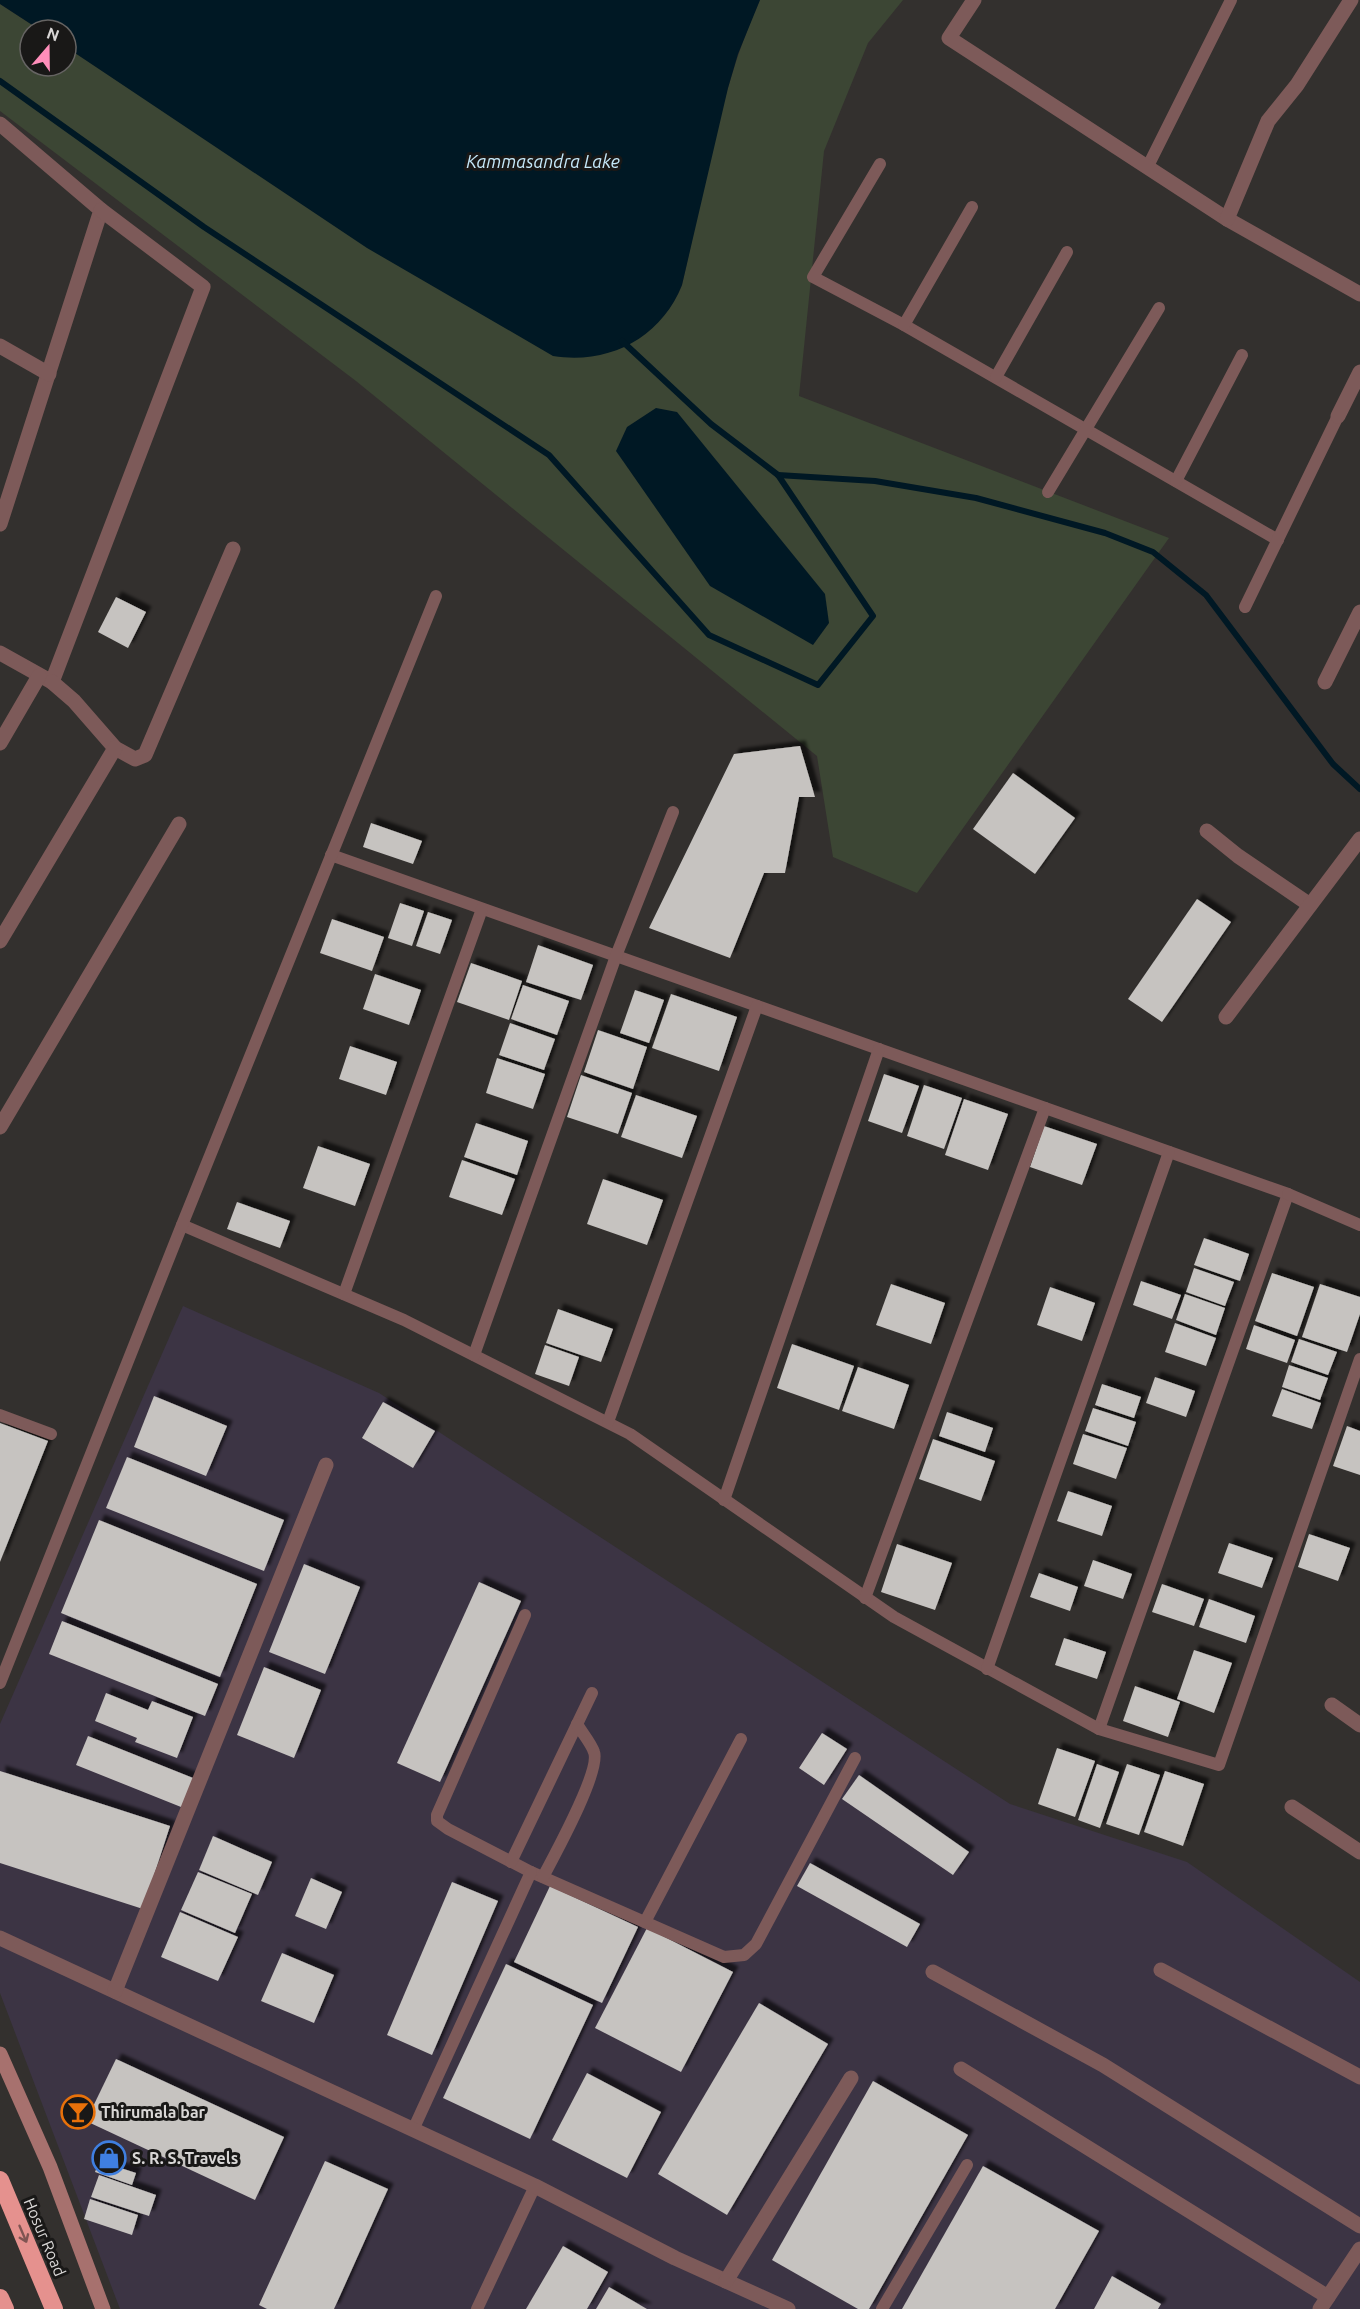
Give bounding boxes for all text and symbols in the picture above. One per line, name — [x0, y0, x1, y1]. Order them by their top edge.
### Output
north arrow — [18, 18, 78, 78]
text: N — [44, 23, 62, 44]
water label: Kammasandra Lake — [466, 151, 620, 171]
bar icon: Thirumala bar — [60, 2094, 96, 2130]
place label: Thirumala bar — [101, 2103, 206, 2121]
shop icon: S. R. S. Travels — [91, 2140, 127, 2176]
place label: S. R. S. Travels — [132, 2149, 238, 2167]
street label: Hosur Road — [20, 2195, 70, 2279]
one-way arrow — [18, 2224, 29, 2243]

